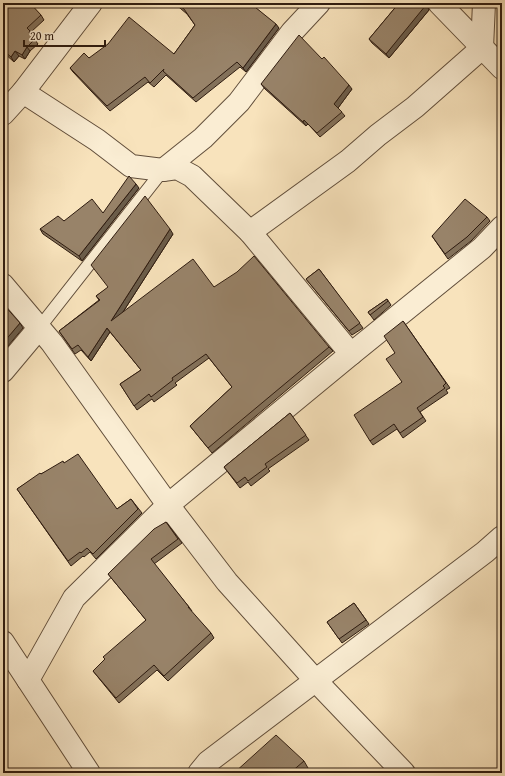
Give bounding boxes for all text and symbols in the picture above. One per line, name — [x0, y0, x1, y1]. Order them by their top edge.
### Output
scale bar — [24, 22, 105, 48]
text: 20 m — [30, 27, 54, 44]

